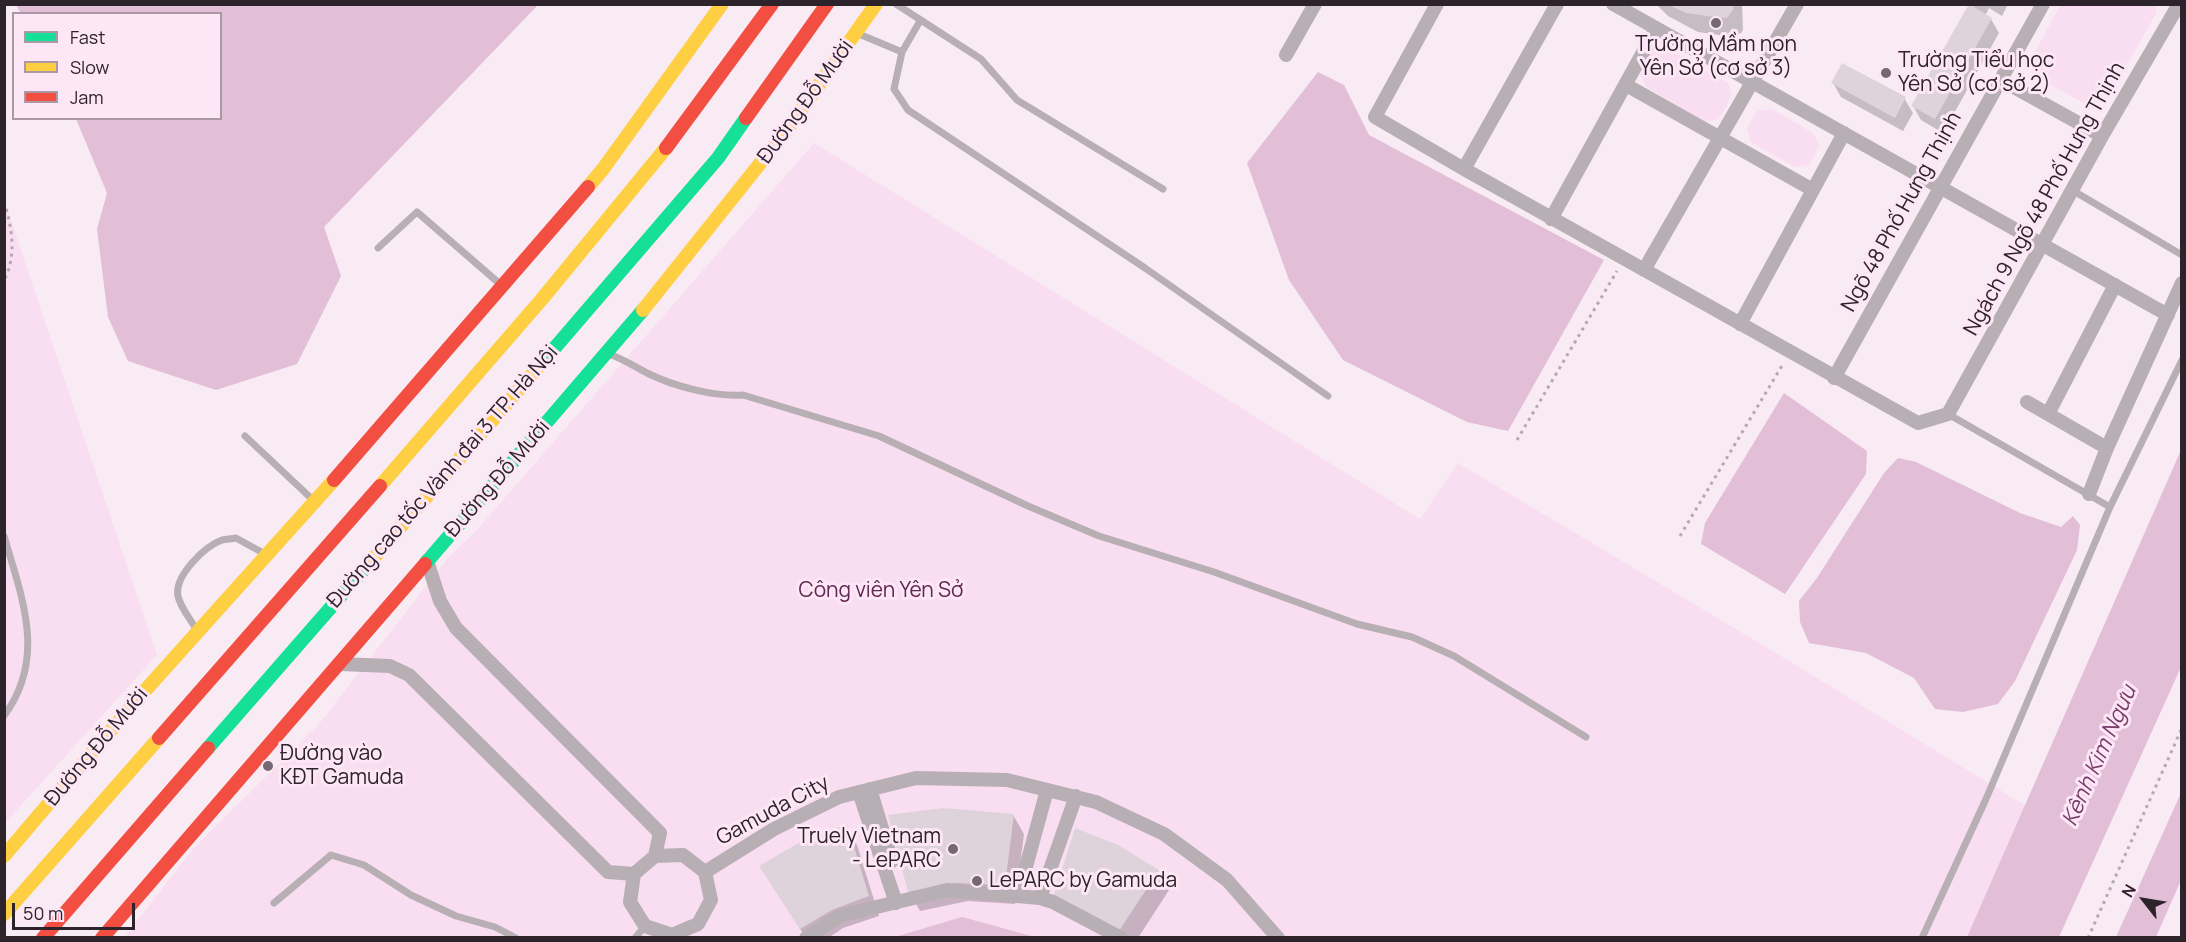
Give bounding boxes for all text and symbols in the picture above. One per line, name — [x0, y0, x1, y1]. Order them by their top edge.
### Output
legend — [12, 12, 222, 120]
marker: Trường Mầm non Yên Sở (cơ sở 3) — [1709, 16, 1723, 30]
text: Fast — [70, 25, 105, 49]
place label: Trường Mầm non Yên Sở (cơ sở 3) — [1635, 32, 1797, 82]
street label: Đường Đỗ Mười — [753, 35, 859, 169]
place label: Trường Tiểu học Yên Sở (cơ sở 2) — [1898, 48, 2054, 98]
text: Slow — [70, 55, 109, 79]
street label: Ngách 9 Ngõ 48 Phố Hưng Thịnh — [1959, 58, 2131, 340]
marker: Trường Tiểu học Yên Sở (cơ sở 2) — [1879, 66, 1893, 80]
text: Jam — [70, 85, 104, 109]
street label: Ngõ 48 Phố Hưng Thịnh — [1836, 108, 1968, 316]
street label: Đường cao tốc Vành đai 3 TP. Hà Nội — [322, 341, 564, 613]
street label: Đường Đỗ Mười — [440, 415, 556, 543]
park label: Công viên Yên Sở — [799, 578, 963, 604]
water label: Kênh Kim Ngưu — [2057, 682, 2143, 830]
street label: Đường Đỗ Mười — [40, 683, 154, 811]
place label: Đường vào KĐT Gamuda — [280, 741, 404, 791]
marker: Đường vào KĐT Gamuda — [261, 759, 275, 773]
street label: Gamuda City — [712, 771, 834, 851]
place label: Truely Vietnam - LePARC — [797, 824, 941, 874]
marker: Truely Vietnam - LePARC — [946, 842, 960, 856]
place label: LePARC by Gamuda — [989, 868, 1177, 894]
north arrow — [2114, 870, 2174, 930]
marker: LePARC by Gamuda — [970, 874, 984, 888]
text: N — [2116, 880, 2141, 901]
scale bar — [15, 891, 138, 929]
text: 50 m — [23, 901, 63, 925]

